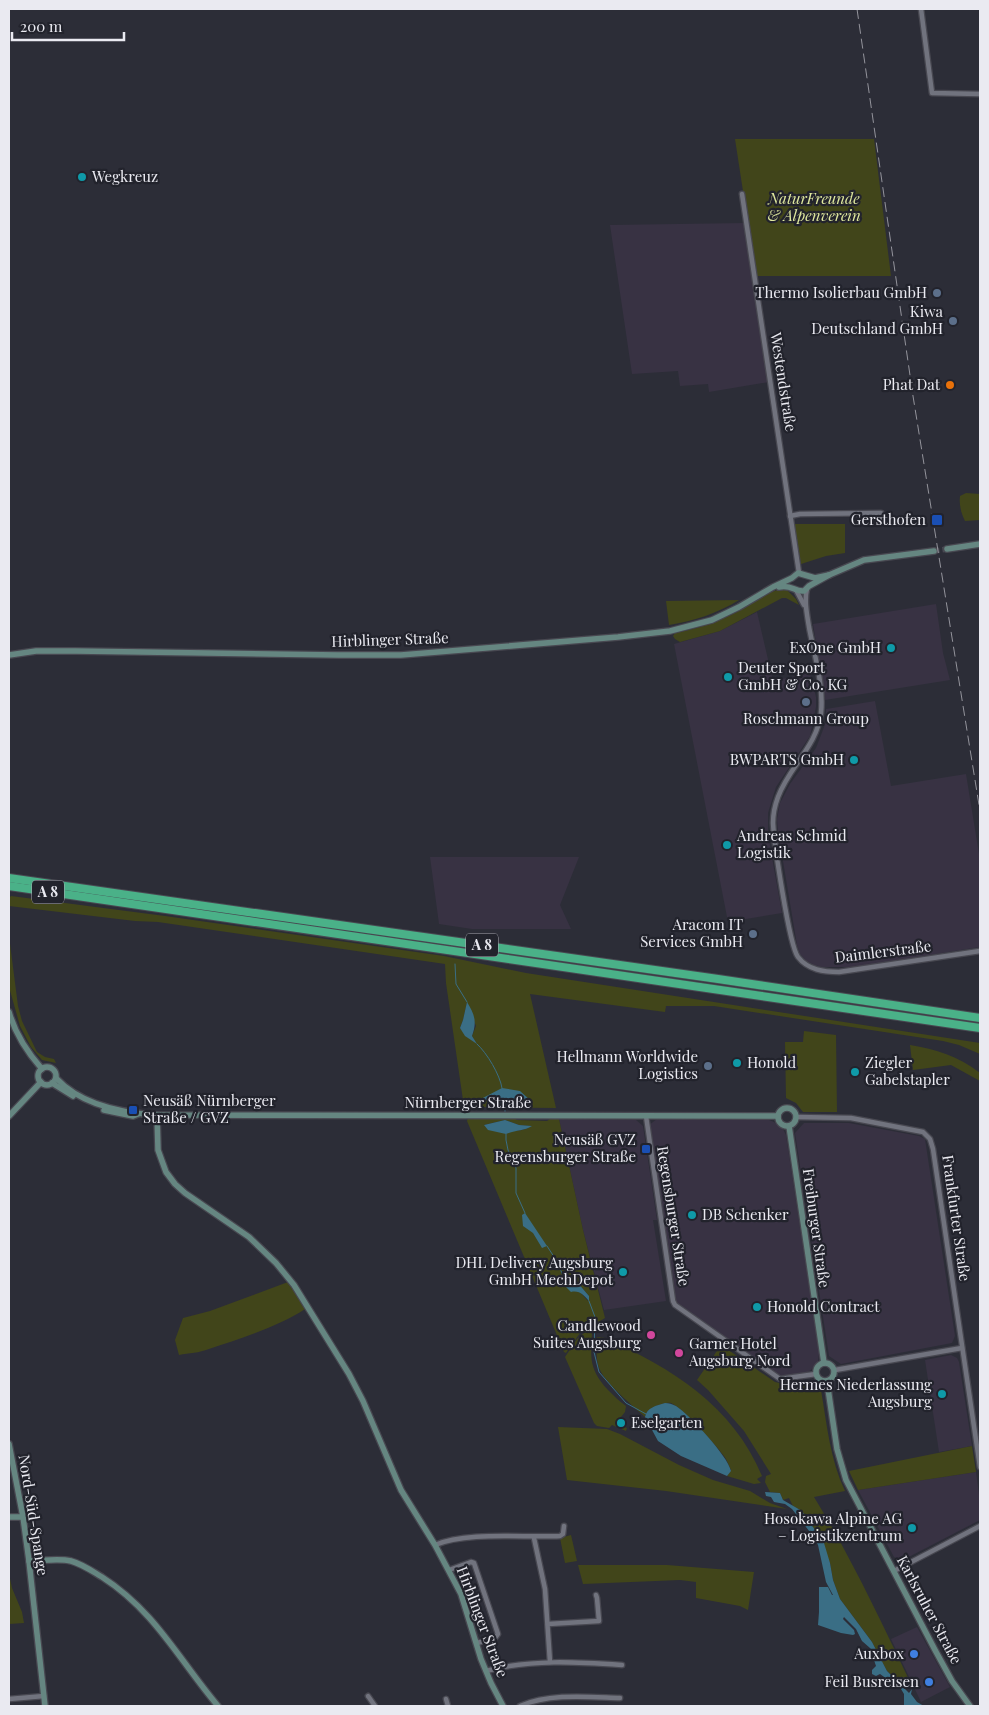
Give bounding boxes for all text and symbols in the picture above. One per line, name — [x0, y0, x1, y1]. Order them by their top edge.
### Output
scale bar — [12, 10, 125, 42]
text: 200 m — [20, 16, 63, 36]
place label: Wegkreuz — [91, 166, 158, 186]
marker: Wegkreuz — [76, 171, 88, 183]
park label: NaturFreunde & Alpenverein — [766, 188, 861, 225]
place label: Thermo Isolierbau GmbH — [755, 282, 927, 302]
marker: Thermo Isolierbau GmbH — [931, 287, 943, 299]
place label: Kiwa Deutschland GmbH — [811, 301, 944, 338]
marker: Kiwa Deutschland GmbH — [947, 315, 959, 327]
street label: Westendstraße — [766, 330, 802, 433]
place label: Phat Dat — [883, 374, 941, 394]
marker: Phat Dat — [944, 379, 956, 391]
place label: Gersthofen — [851, 509, 926, 529]
marker: Gersthofen — [930, 513, 944, 527]
street label: Hirblinger Straße — [331, 627, 449, 651]
place label: ExOne GmbH — [790, 637, 881, 657]
marker: ExOne GmbH — [885, 642, 897, 654]
place label: Deuter Sport GmbH & Co. KG — [738, 657, 848, 694]
marker: Deuter Sport GmbH & Co. KG — [722, 671, 734, 683]
marker: Roschmann Group — [800, 696, 812, 708]
place label: Roschmann Group — [743, 708, 869, 728]
place label: BWPARTS GmbH — [730, 749, 844, 769]
marker: BWPARTS GmbH — [848, 754, 860, 766]
place label: Andreas Schmid Logistik — [736, 825, 847, 862]
marker: Andreas Schmid Logistik — [721, 839, 733, 851]
road number: A 8 — [32, 880, 64, 904]
place label: Aracom IT Services GmbH — [640, 914, 743, 951]
marker: Aracom IT Services GmbH — [747, 928, 759, 940]
road number: A 8 — [466, 934, 498, 956]
street label: Daimlerstraße — [834, 935, 932, 967]
place label: Hellmann Worldwide Logistics — [557, 1046, 698, 1083]
place label: Honold — [747, 1052, 796, 1072]
place label: Ziegler Gabelstapler — [865, 1052, 950, 1089]
marker: Honold — [731, 1057, 743, 1069]
marker: Hellmann Worldwide Logistics — [702, 1060, 714, 1072]
marker: Ziegler Gabelstapler — [849, 1066, 861, 1078]
place label: Neusäß Nürnberger Straße / GVZ — [143, 1090, 276, 1127]
street label: Nürnberger Straße — [405, 1092, 531, 1112]
marker: Neusäß Nürnberger Straße / GVZ — [127, 1104, 139, 1116]
place label: Neusäß GVZ Regensburger Straße — [494, 1129, 636, 1166]
marker: Neusäß GVZ Regensburger Straße — [640, 1143, 652, 1155]
street label: Regensburger Straße — [653, 1144, 695, 1287]
street label: Frankfurter Straße — [938, 1154, 976, 1282]
street label: Freiburger Straße — [799, 1167, 835, 1289]
place label: DB Schenker — [702, 1204, 789, 1224]
marker: DB Schenker — [686, 1209, 698, 1221]
place label: DHL Delivery Augsburg GmbH MechDepot — [455, 1252, 614, 1289]
marker: DHL Delivery Augsburg GmbH MechDepot — [617, 1266, 629, 1278]
place label: Honold Contract — [767, 1296, 880, 1316]
marker: Honold Contract — [751, 1301, 763, 1313]
place label: Candlewood Suites Augsburg — [533, 1315, 641, 1352]
marker: Candlewood Suites Augsburg — [645, 1329, 657, 1341]
place label: Garner Hotel Augsburg Nord — [688, 1333, 791, 1370]
marker: Garner Hotel Augsburg Nord — [673, 1347, 685, 1359]
place label: Hermes Niederlassung Augsburg — [780, 1374, 932, 1411]
marker: Hermes Niederlassung Augsburg — [936, 1388, 948, 1400]
place label: Eselgarten — [631, 1412, 703, 1432]
marker: Eselgarten — [615, 1417, 627, 1429]
street label: Nord-Süd-Spange — [15, 1453, 53, 1577]
place label: Hosokawa Alpine AG – Logistikzentrum — [764, 1508, 903, 1545]
marker: Hosokawa Alpine AG – Logistikzentrum — [906, 1522, 918, 1534]
street label: Karlsruher Straße — [893, 1552, 967, 1667]
street label: Hirblinger Straße — [453, 1563, 513, 1680]
place label: Auxbox — [853, 1643, 904, 1663]
marker: Auxbox — [908, 1648, 920, 1660]
place label: Feil Busreisen — [824, 1671, 919, 1691]
marker: Feil Busreisen — [923, 1676, 935, 1688]

